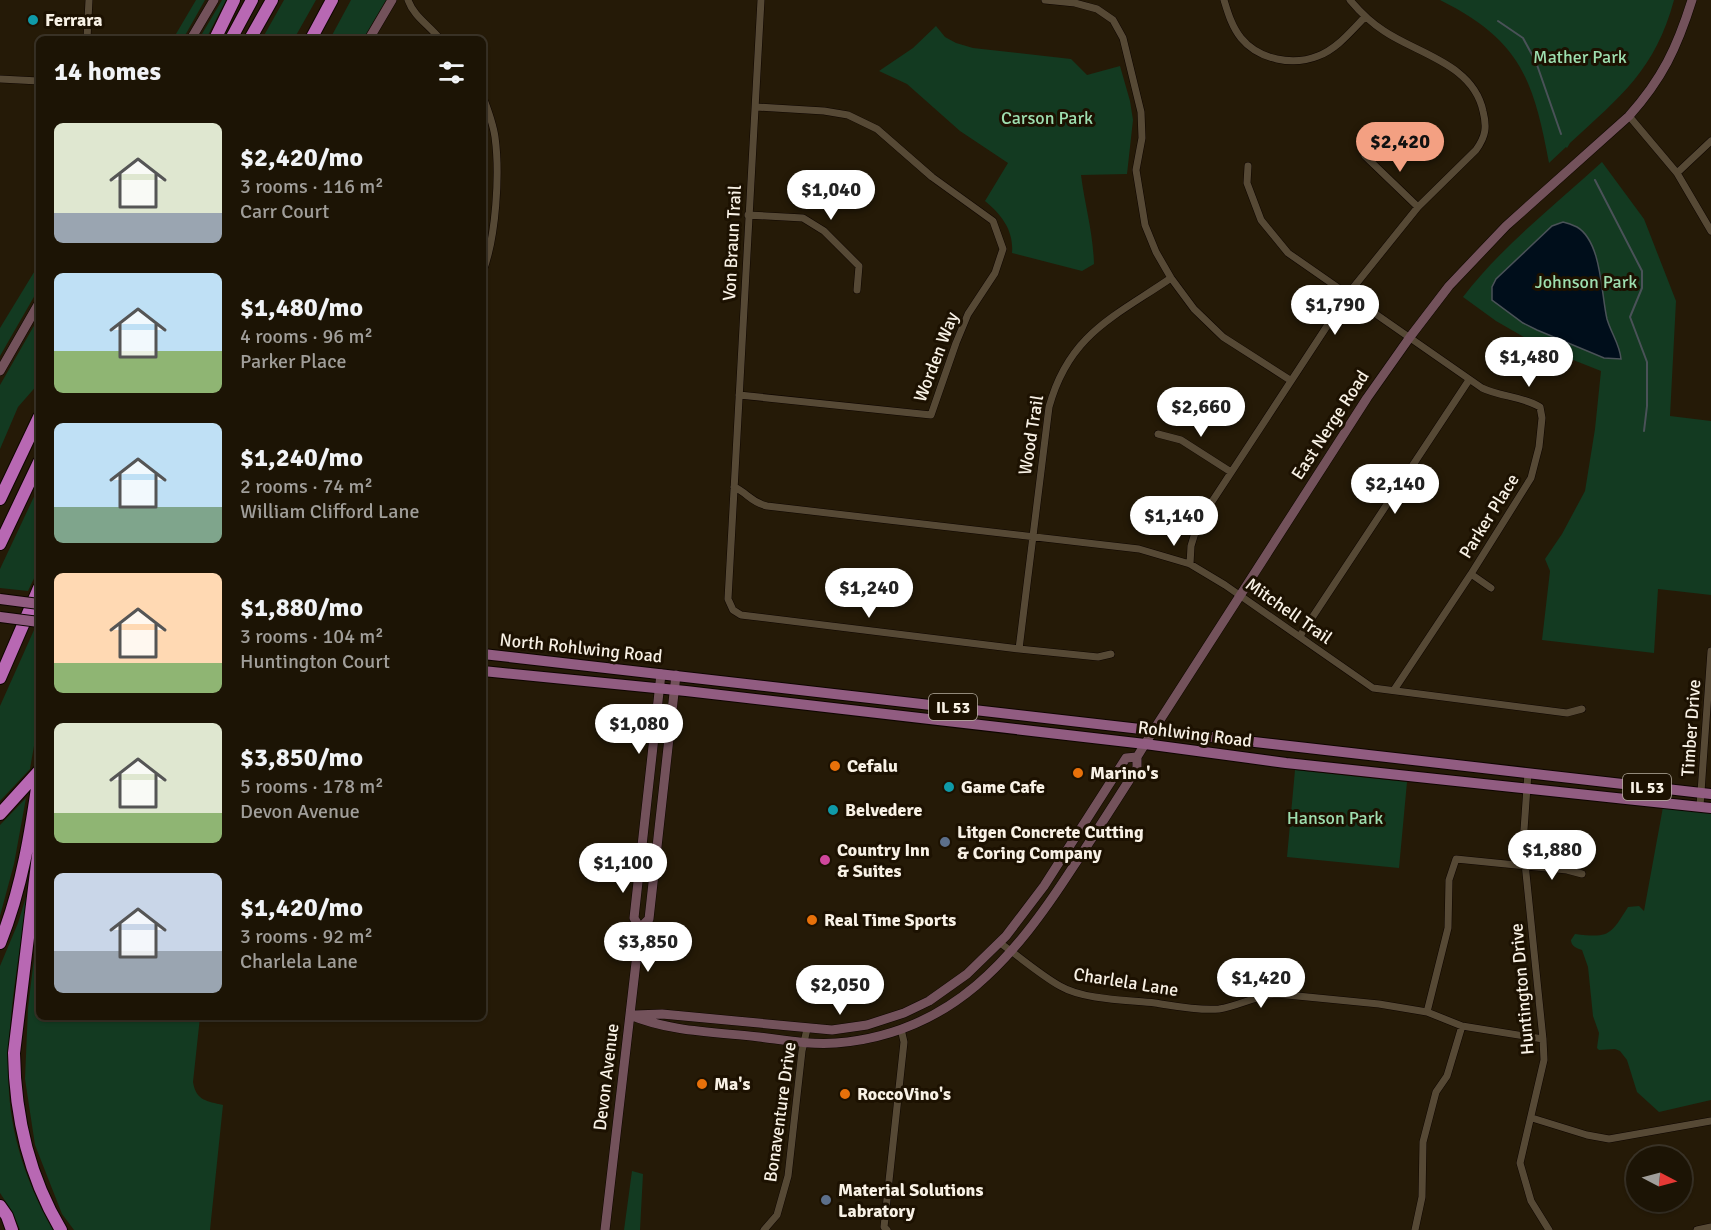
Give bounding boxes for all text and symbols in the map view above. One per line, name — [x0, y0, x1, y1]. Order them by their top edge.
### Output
place label: Ferrara — [45, 9, 103, 31]
marker: Ferrara — [26, 13, 40, 27]
park label: Mather Park — [1533, 46, 1627, 68]
text: 14 homes — [54, 56, 161, 88]
icon: filters — [435, 56, 468, 89]
park label: Carson Park — [1001, 107, 1093, 129]
pin: $2,420 — [1351, 122, 1449, 173]
text: $2,420 — [1370, 129, 1430, 154]
text: $2,420/mo — [240, 142, 363, 174]
icon: home — [102, 147, 174, 219]
pin: $1,040 — [782, 170, 880, 221]
text: 3 rooms · 116 m² — [240, 174, 384, 199]
text: $1,040 — [801, 177, 861, 202]
street label: Von Braun Trail — [718, 184, 746, 302]
text: Carr Court — [240, 199, 329, 224]
park label: Johnson Park — [1535, 271, 1637, 293]
pin: $1,790 — [1286, 285, 1384, 336]
text: $1,480/mo — [240, 292, 363, 324]
text: $1,790 — [1305, 292, 1365, 317]
icon: home — [102, 297, 174, 369]
street label: Worden Way — [909, 308, 963, 405]
text: 4 rooms · 96 m² — [240, 324, 373, 349]
pin: $1,480 — [1480, 337, 1578, 388]
text: $1,480 — [1499, 344, 1559, 369]
text: Parker Place — [240, 349, 346, 374]
street label: East Nerge Road — [1286, 366, 1374, 484]
pin: $2,660 — [1152, 387, 1250, 438]
street label: Wood Trail — [1014, 393, 1048, 477]
text: $2,660 — [1171, 394, 1231, 419]
text: $1,240/mo — [240, 442, 363, 474]
icon: home — [102, 447, 174, 519]
pin: $2,140 — [1346, 464, 1444, 515]
street label: Parker Place — [1454, 470, 1524, 562]
text: $2,140 — [1365, 471, 1425, 496]
text: 2 rooms · 74 m² — [240, 474, 373, 499]
pin: $1,140 — [1125, 496, 1223, 547]
text: William Clifford Lane — [240, 499, 419, 524]
text: $1,140 — [1144, 503, 1204, 528]
pin: $1,240 — [820, 568, 918, 619]
street label: Mitchell Trail — [1241, 573, 1337, 649]
text: $1,240 — [839, 575, 899, 600]
text: $1,880/mo — [240, 592, 363, 624]
icon: home — [102, 597, 174, 669]
text: 3 rooms · 104 m² — [240, 624, 384, 649]
street label: North Rohlwing Road — [499, 629, 663, 667]
text: Huntington Court — [240, 649, 390, 674]
street label: Timber Drive — [1677, 679, 1705, 777]
road number: IL 53 — [929, 694, 977, 720]
pin: $1,080 — [590, 704, 688, 755]
text: $1,080 — [609, 711, 669, 736]
street label: Rohlwing Road — [1137, 716, 1253, 752]
text: $3,850/mo — [240, 742, 363, 774]
icon: home — [102, 747, 174, 819]
place label: Cefalu — [847, 755, 898, 777]
marker: Cefalu — [828, 759, 842, 773]
place label: Marino's — [1090, 762, 1158, 784]
marker: Marino's — [1071, 766, 1085, 780]
text: 5 rooms · 178 m² — [240, 774, 384, 799]
road number: IL 53 — [1623, 774, 1671, 800]
place label: Game Cafe — [961, 776, 1045, 798]
marker: Game Cafe — [942, 780, 956, 794]
text: Devon Avenue — [240, 799, 360, 824]
place label: Belvedere — [845, 799, 922, 821]
marker: Belvedere — [826, 803, 840, 817]
park label: Hanson Park — [1287, 807, 1383, 829]
place label: Litgen Concrete Cutting & Coring Company — [957, 821, 1144, 864]
pin: $1,880 — [1503, 830, 1601, 881]
marker: Litgen Concrete Cutting & Coring Company — [938, 835, 952, 849]
text: $1,880 — [1522, 837, 1582, 862]
place label: Country Inn & Suites — [837, 839, 930, 882]
pin: $1,100 — [574, 843, 672, 894]
text: $1,100 — [593, 850, 653, 875]
marker: Country Inn & Suites — [818, 853, 832, 867]
text: $1,420/mo — [240, 892, 363, 924]
icon: home — [102, 897, 174, 969]
place label: Real Time Sports — [824, 909, 956, 931]
marker: Real Time Sports — [805, 913, 819, 927]
pin: $3,850 — [599, 922, 697, 973]
street label: Huntington Drive — [1505, 922, 1539, 1056]
text: 3 rooms · 92 m² — [240, 924, 373, 949]
text: $3,850 — [618, 929, 678, 954]
text: Charlela Lane — [240, 949, 358, 974]
pin: $1,420 — [1212, 958, 1310, 1009]
street label: Charlela Lane — [1072, 963, 1180, 1001]
pin: $2,050 — [791, 965, 889, 1016]
text: $1,420 — [1231, 965, 1291, 990]
text: $2,050 — [810, 972, 870, 997]
street label: Devon Avenue — [589, 1022, 623, 1132]
street label: Bonaventure Drive — [759, 1040, 801, 1184]
place label: Ma's — [714, 1073, 750, 1095]
marker: Ma's — [695, 1077, 709, 1091]
place label: RoccoVino's — [857, 1083, 951, 1105]
marker: RoccoVino's — [838, 1087, 852, 1101]
north arrow — [1626, 1146, 1692, 1212]
map controls — [1626, 1146, 1692, 1212]
place label: Material Solutions Labratory — [838, 1179, 983, 1222]
marker: Material Solutions Labratory — [819, 1193, 833, 1207]

